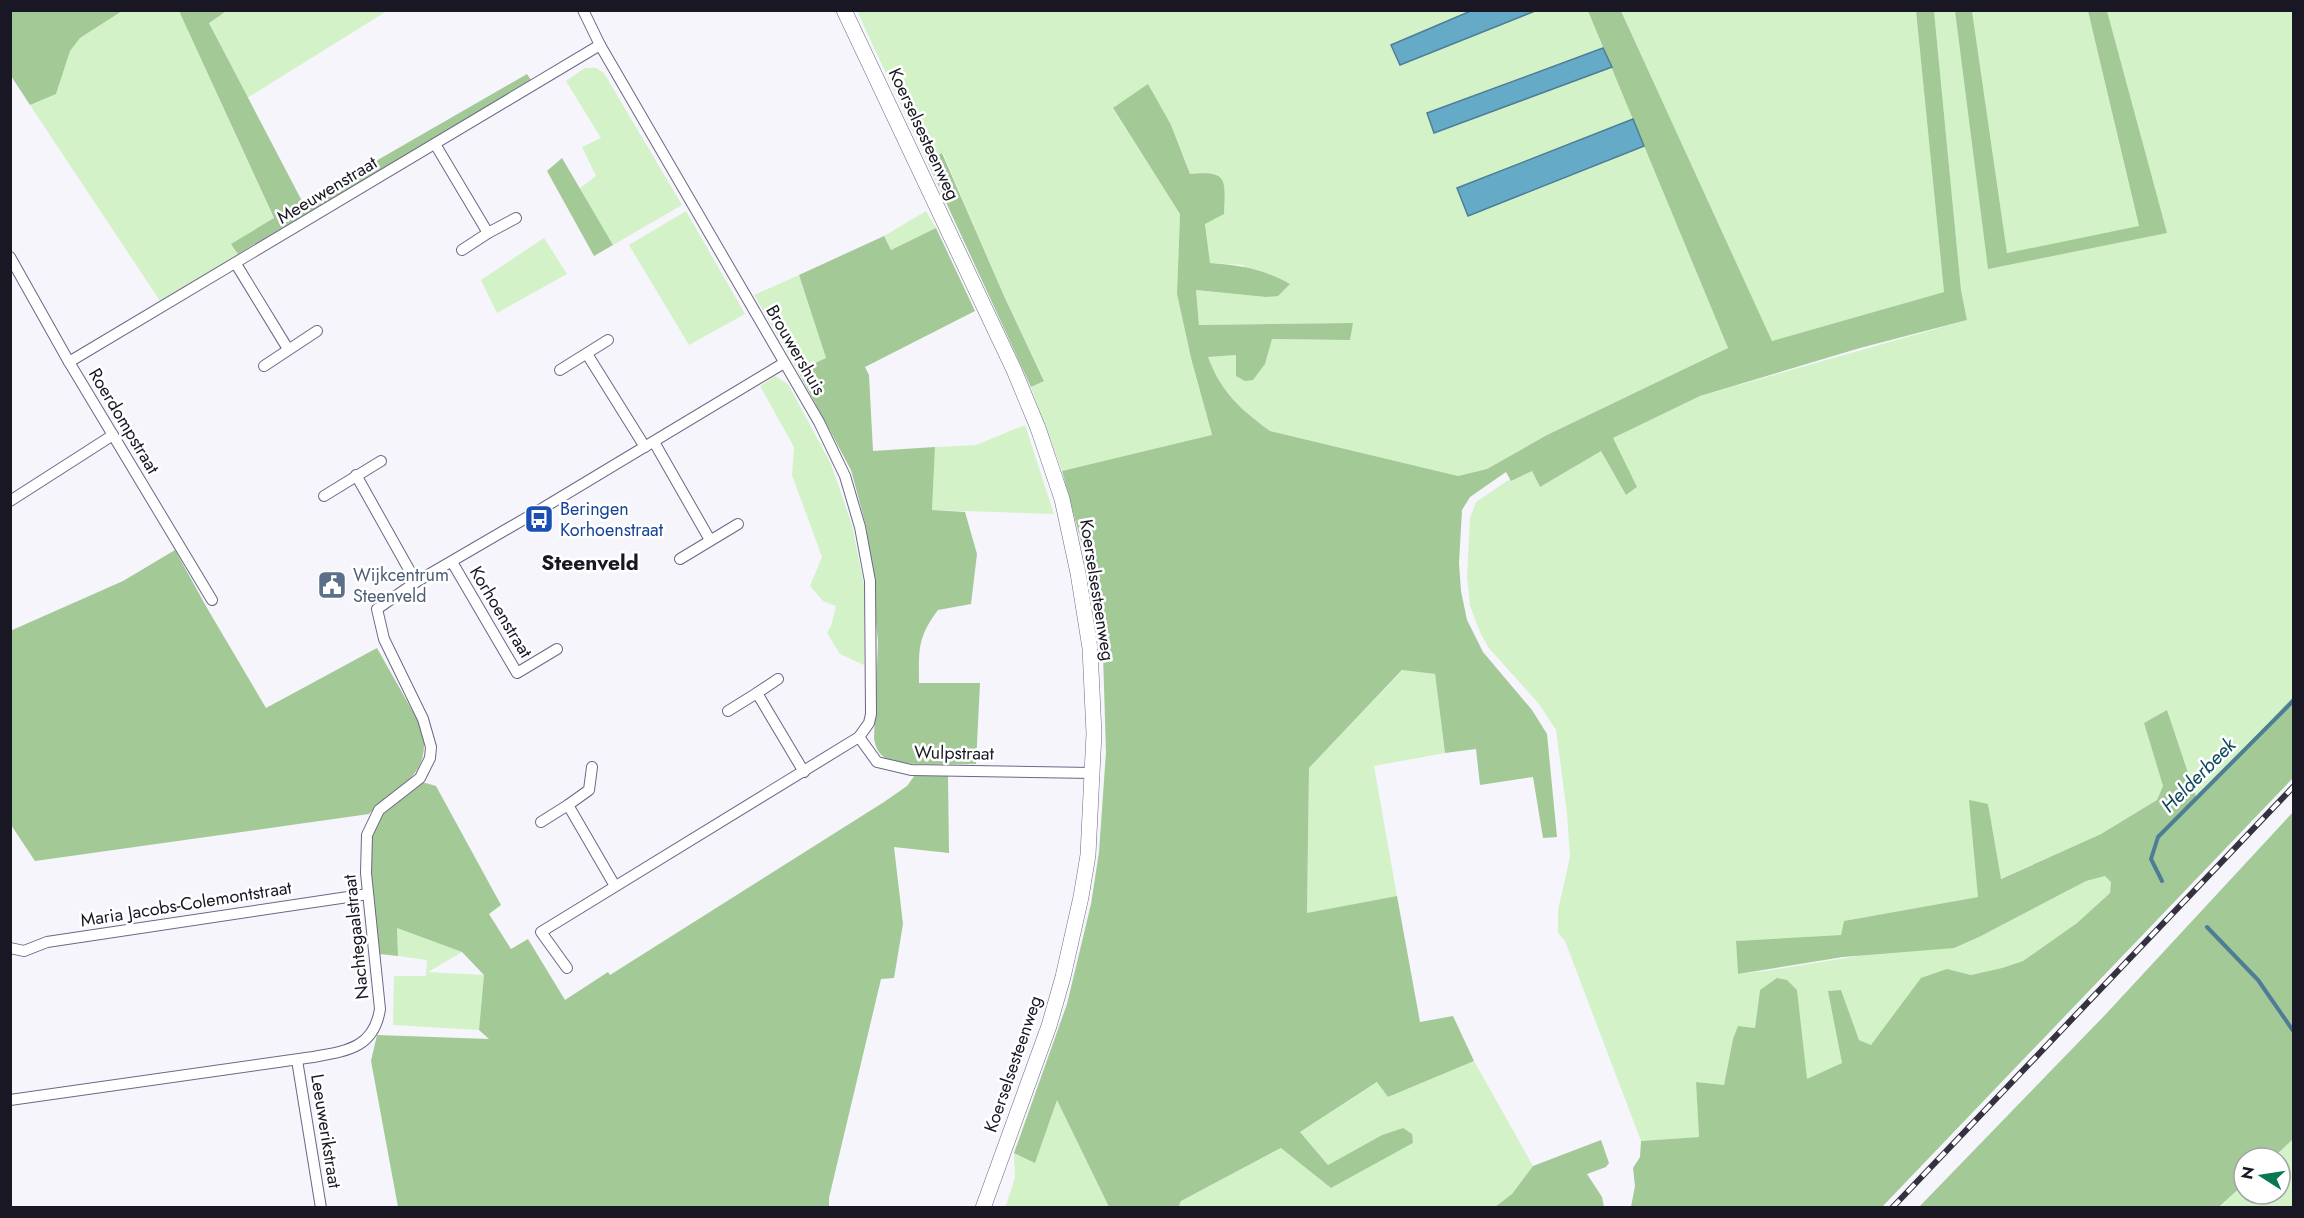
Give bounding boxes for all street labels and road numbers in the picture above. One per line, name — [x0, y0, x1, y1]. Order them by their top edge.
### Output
street label: Koerselsesteenweg — [882, 64, 966, 204]
street label: Meeuwenstraat — [272, 150, 383, 230]
street label: Brouwershuis — [760, 300, 832, 400]
street label: Roerdompstraat — [82, 363, 166, 479]
street label: Koerselsesteenweg — [1073, 517, 1121, 663]
street label: Korhoenstraat — [463, 561, 539, 663]
street label: Wulpstraat — [914, 739, 995, 767]
street label: Nachtegaalstraat — [336, 873, 375, 1001]
street label: Maria Jacobs-Colemontstraat — [79, 874, 294, 934]
street label: Koerselsesteenweg — [977, 992, 1049, 1136]
street label: Leeuwerikstraat — [304, 1072, 348, 1191]

